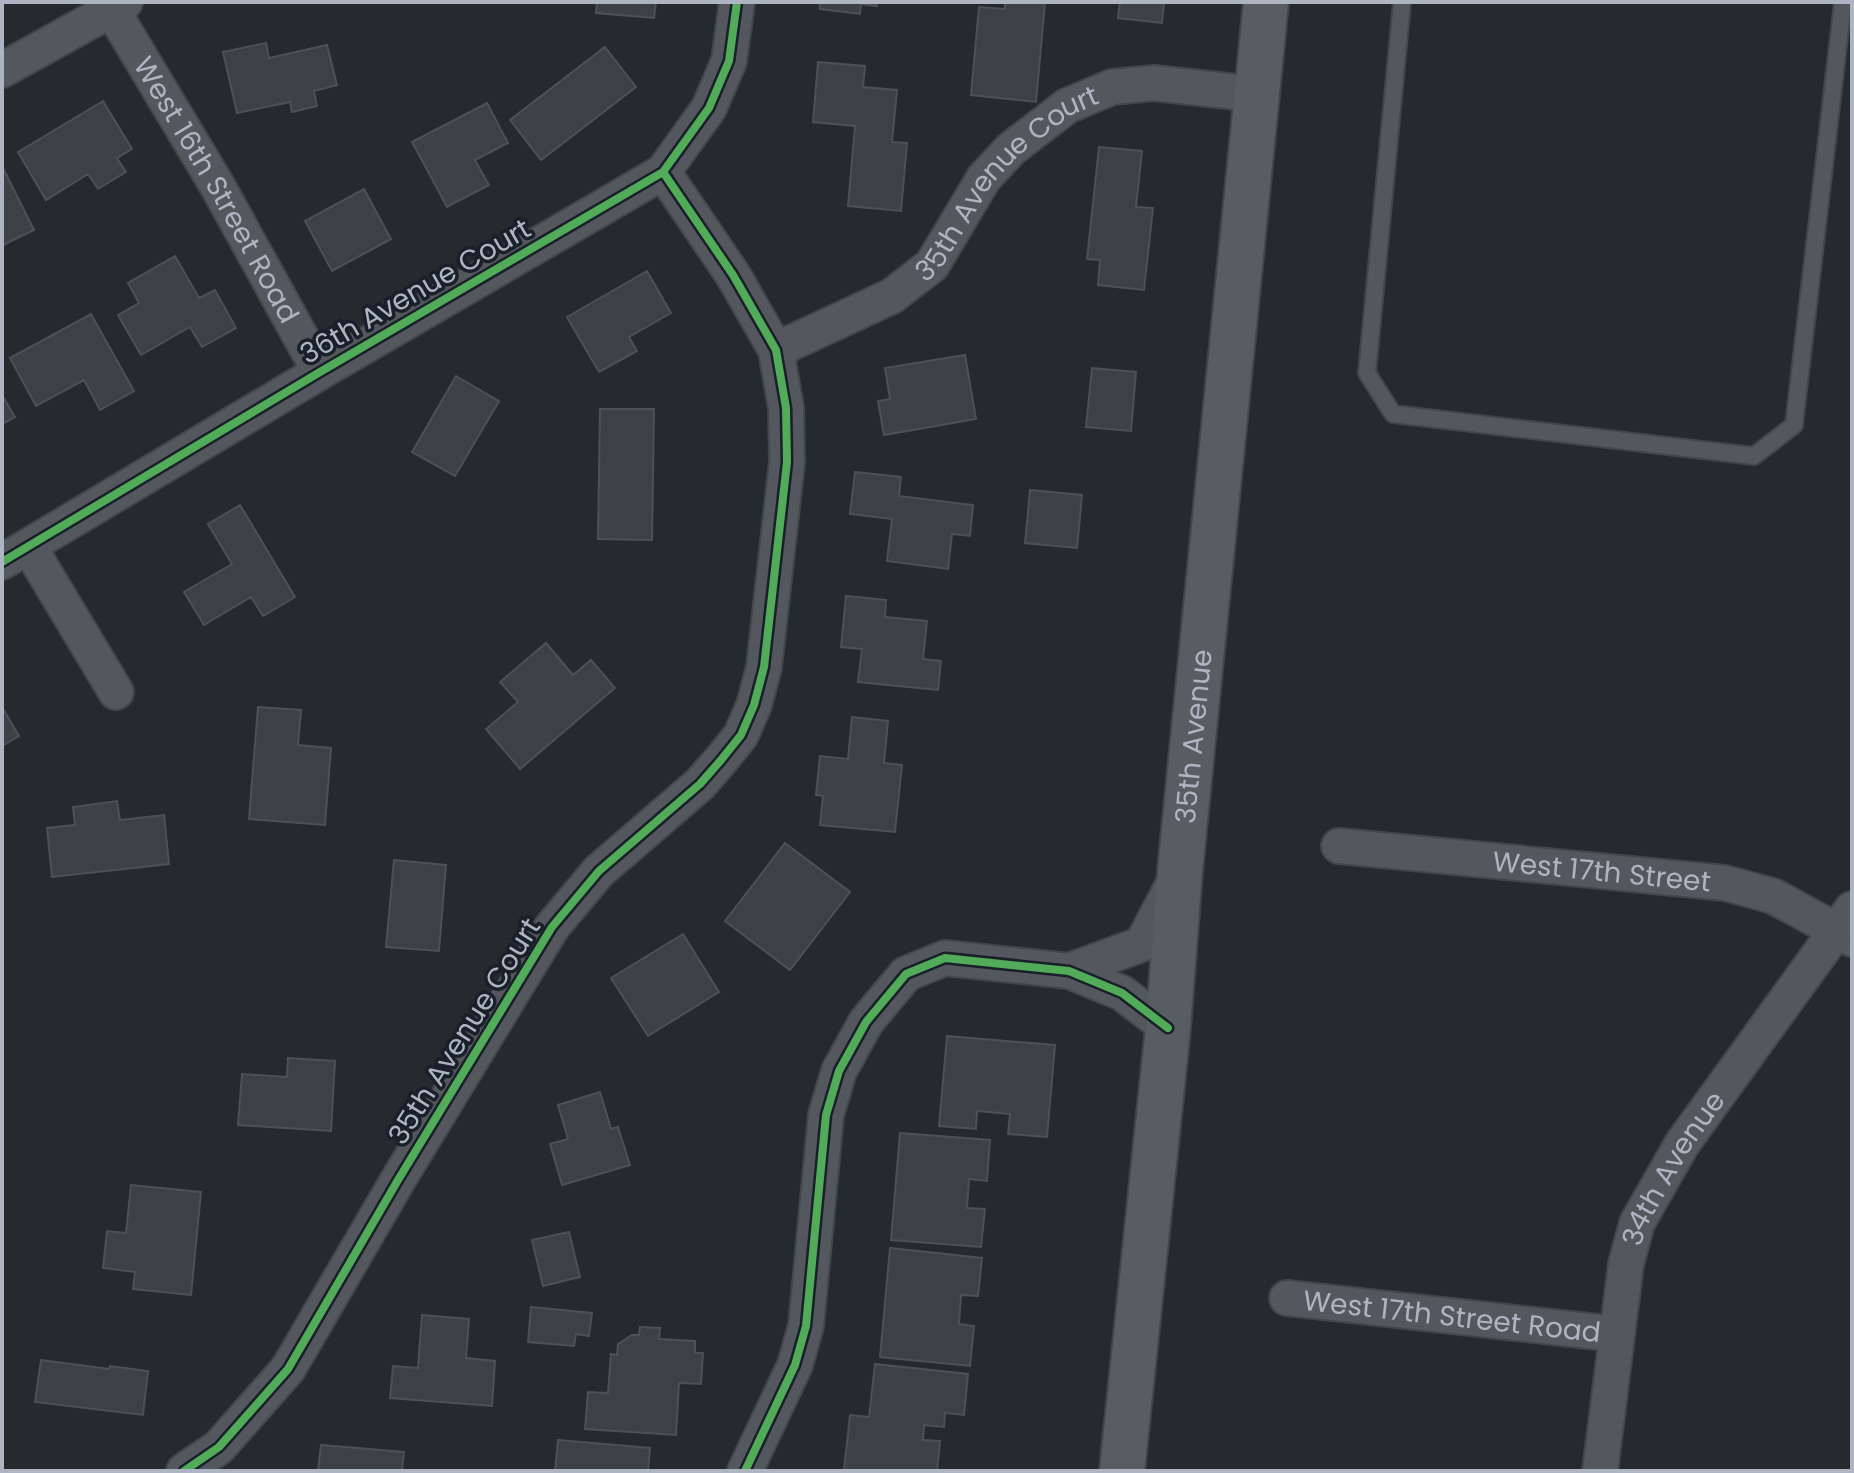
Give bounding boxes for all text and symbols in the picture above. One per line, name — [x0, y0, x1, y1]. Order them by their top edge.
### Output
street label: West 16th Street Road — [124, 49, 308, 330]
street label: 35th Avenue Court — [907, 76, 1104, 291]
street label: 36th Avenue Court — [293, 209, 538, 373]
street label: 35th Avenue — [1166, 648, 1222, 825]
street label: West 17th Street — [1491, 842, 1713, 902]
street label: 35th Avenue Court — [379, 911, 550, 1152]
street label: 34th Avenue — [1613, 1083, 1734, 1250]
street label: West 17th Street Road — [1301, 1281, 1603, 1352]

